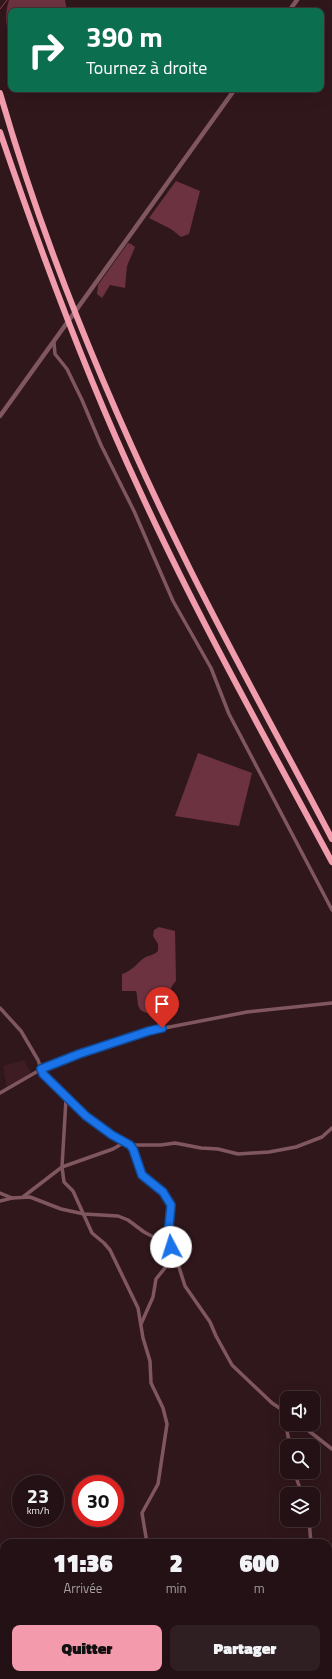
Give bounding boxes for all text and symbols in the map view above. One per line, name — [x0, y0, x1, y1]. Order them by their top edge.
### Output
text: 390 m — [86, 15, 163, 58]
icon: right — [20, 24, 72, 76]
text: Tournez à droite — [86, 54, 207, 81]
pin — [145, 987, 179, 1028]
icon: arrive — [151, 993, 173, 1015]
position arrow — [150, 1226, 192, 1268]
map controls — [280, 1391, 320, 1527]
button: sound — [280, 1391, 320, 1431]
button: search — [280, 1439, 320, 1479]
speed limit sign: 30 — [72, 1475, 124, 1527]
text: 23 — [27, 1480, 49, 1511]
button: layers — [280, 1487, 320, 1527]
text: km/h — [27, 1503, 49, 1518]
text: 11:36 — [53, 1545, 113, 1581]
text: 2 — [169, 1545, 183, 1581]
text: 600 — [239, 1545, 279, 1581]
text: Arrivée — [63, 1578, 102, 1598]
text: min — [166, 1578, 186, 1598]
text: m — [254, 1578, 265, 1598]
button: Quitter — [12, 1625, 162, 1671]
button: Partager — [170, 1625, 320, 1671]

